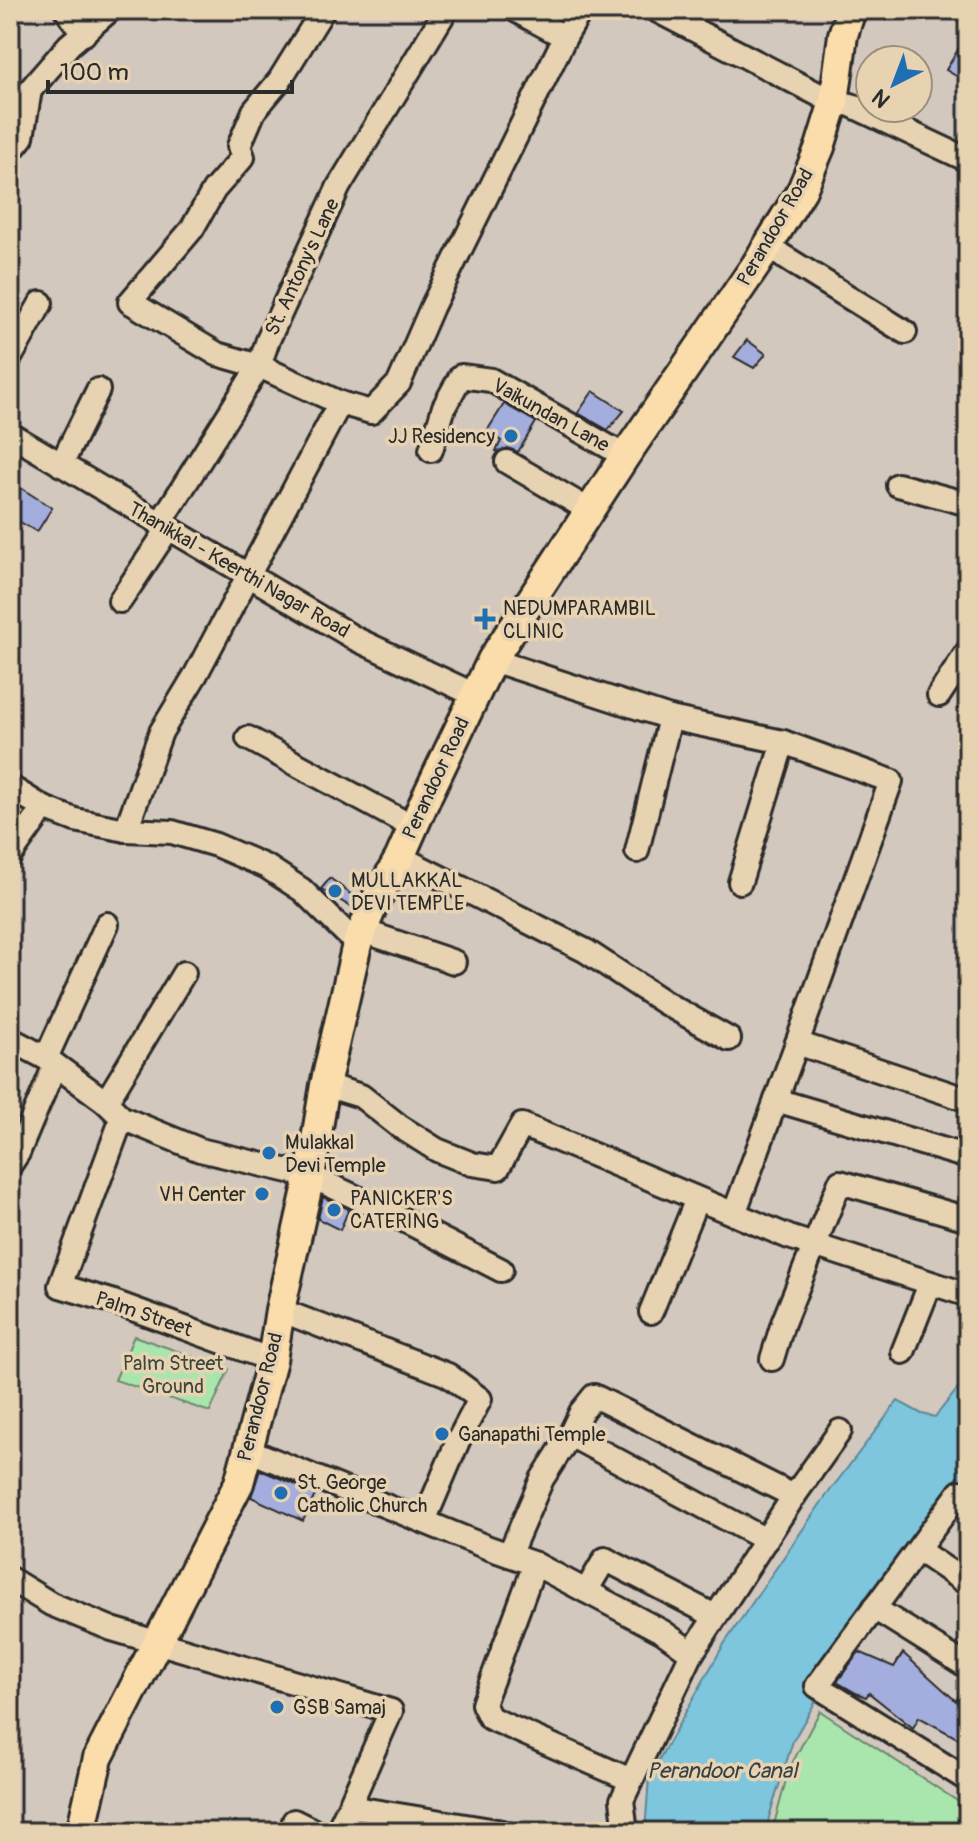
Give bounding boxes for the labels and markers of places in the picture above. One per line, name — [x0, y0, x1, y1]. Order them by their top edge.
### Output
place label: JJ Residency — [388, 424, 495, 449]
marker: JJ Residency — [502, 427, 520, 445]
place label: NEDUMPARAMBIL CLINIC — [503, 596, 656, 644]
marker: NEDUMPARAMBIL CLINIC — [474, 608, 496, 630]
place label: MULLAKKAL DEVI TEMPLE — [351, 868, 465, 916]
marker: MULLAKKAL DEVI TEMPLE — [326, 882, 344, 900]
place label: Mulakkal Devi Temple — [285, 1130, 386, 1178]
marker: Mulakkal Devi Temple — [260, 1144, 278, 1162]
place label: VH Center — [159, 1182, 246, 1207]
marker: VH Center — [253, 1185, 271, 1203]
place label: PANICKER'S CATERING — [350, 1186, 453, 1234]
marker: PANICKER'S CATERING — [325, 1201, 343, 1219]
place label: Ganapathi Temple — [458, 1422, 606, 1447]
marker: Ganapathi Temple — [433, 1425, 451, 1443]
place label: St. George Catholic Church — [297, 1470, 428, 1518]
marker: St. George Catholic Church — [272, 1484, 290, 1502]
place label: GSB Samaj — [293, 1695, 386, 1720]
marker: GSB Samaj — [268, 1698, 286, 1716]

